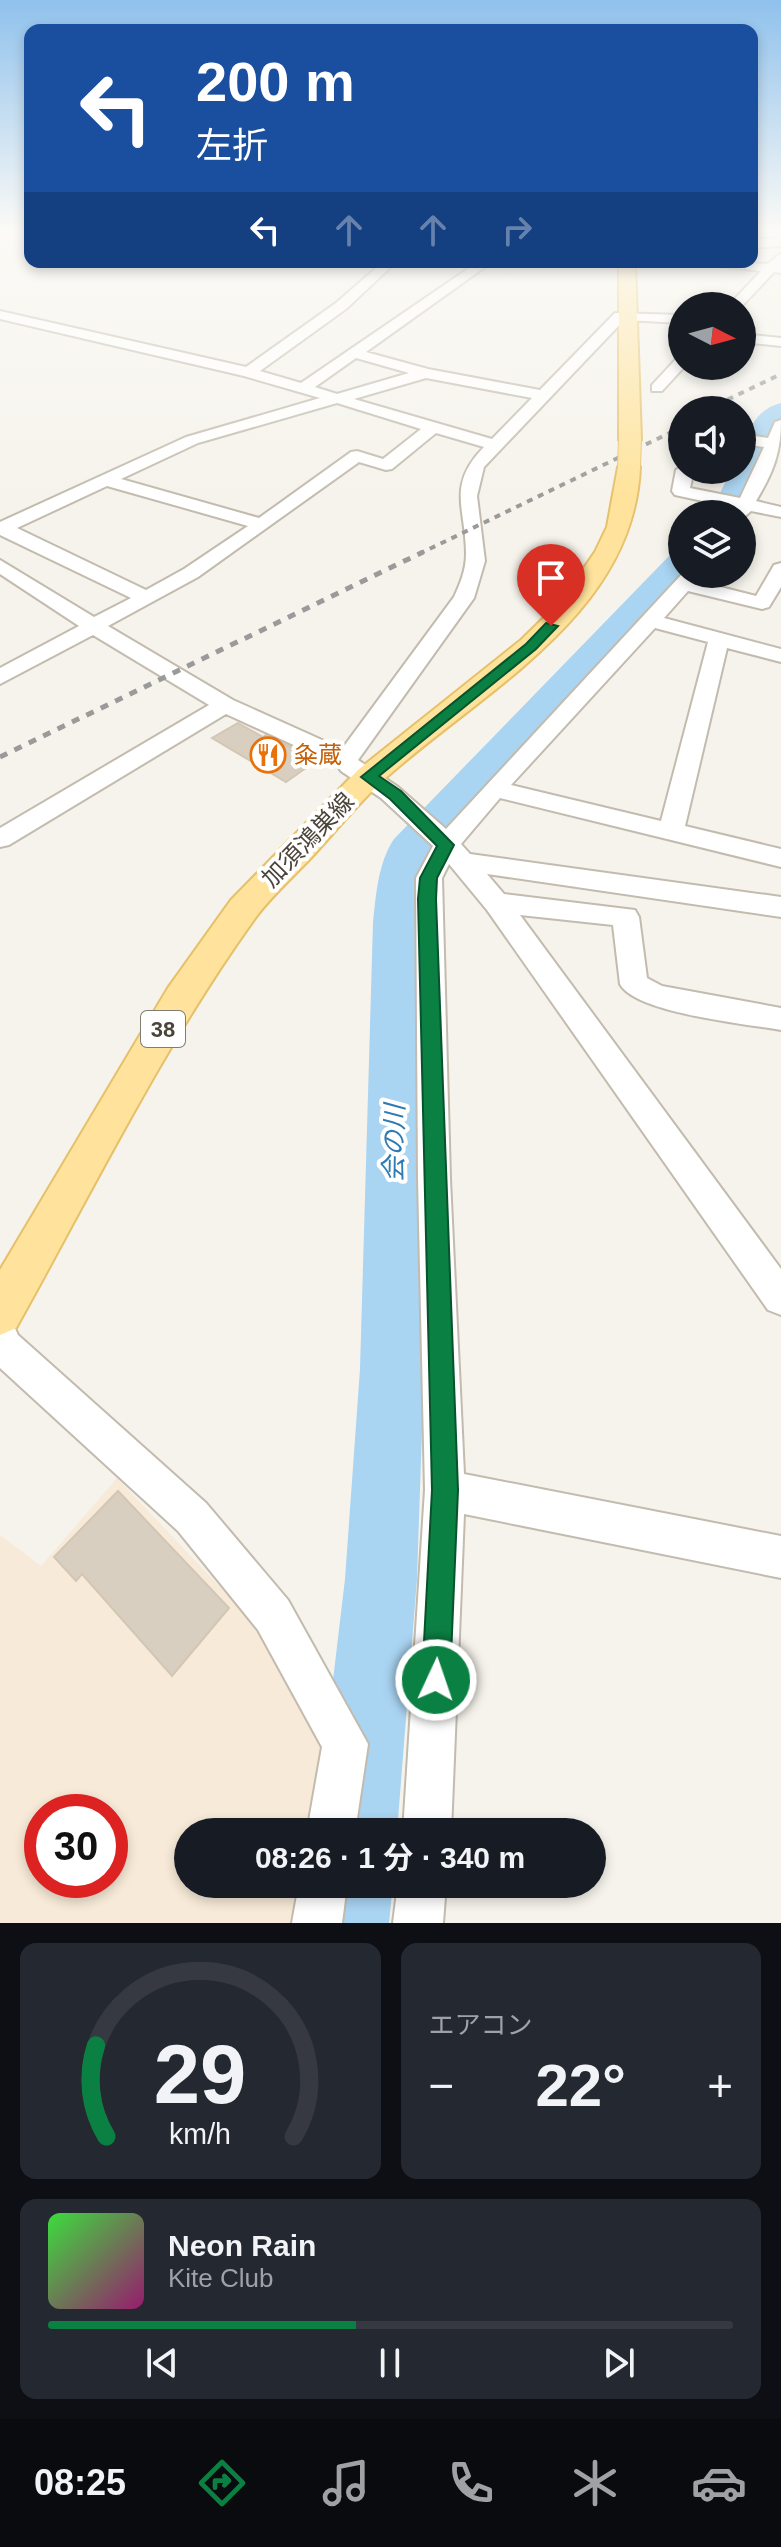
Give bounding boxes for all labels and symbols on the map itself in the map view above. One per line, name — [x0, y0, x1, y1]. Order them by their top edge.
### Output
north arrow — [668, 292, 756, 380]
pin — [517, 544, 585, 626]
restaurant icon: 粂蔵 — [249, 736, 287, 774]
place label: 粂蔵 — [294, 741, 342, 768]
street label: 加須鴻巣線 — [256, 787, 359, 892]
road number: 38 — [141, 1011, 185, 1047]
water label: 会の川 — [378, 1101, 410, 1182]
position arrow — [394, 1638, 478, 1722]
speed limit sign: 30 — [24, 1794, 128, 1898]

